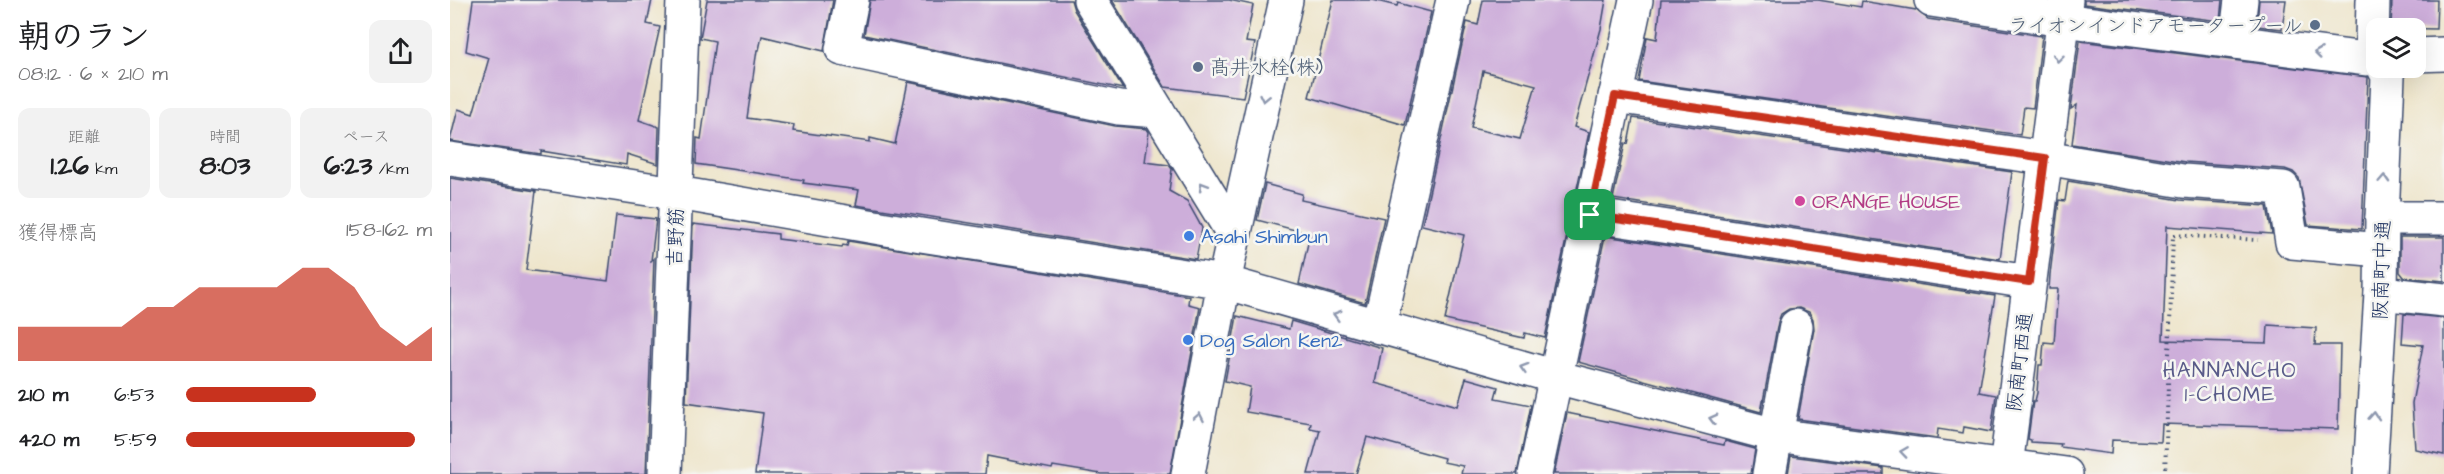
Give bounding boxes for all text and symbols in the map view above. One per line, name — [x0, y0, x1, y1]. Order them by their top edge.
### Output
place label: ライオンインドアモータープール — [2008, 12, 2303, 40]
text: 朝のラン — [18, 14, 150, 60]
marker: ライオンインドアモータープール — [2308, 18, 2322, 32]
map controls — [2366, 18, 2426, 78]
button: layers — [2366, 18, 2426, 78]
button: share — [369, 20, 432, 83]
one-way arrow — [2314, 48, 2323, 60]
one-way arrow — [2053, 53, 2065, 63]
place label: 髙井水栓(株) — [1210, 54, 1323, 82]
text: 08:12 · 6 × 210 m — [18, 60, 168, 88]
marker: 髙井水栓(株) — [1191, 60, 1205, 74]
one-way arrow — [1258, 93, 1271, 103]
text: 距離 — [68, 126, 100, 148]
text: 時間 — [209, 126, 241, 148]
text: ペース — [342, 126, 390, 148]
text: 1.26 — [51, 148, 89, 184]
text: 8:03 — [200, 148, 250, 184]
text: 6:23 — [324, 148, 372, 184]
text: km — [89, 158, 117, 180]
text: /km — [372, 158, 408, 180]
one-way arrow — [2377, 174, 2390, 183]
one-way arrow — [1198, 182, 1210, 192]
place label: ORANGE HOUSE — [1812, 188, 1960, 216]
pin — [1564, 189, 1615, 240]
marker: ORANGE HOUSE — [1793, 194, 1807, 208]
icon: arrive — [1573, 198, 1606, 231]
street label: 吉野筋 — [661, 207, 691, 268]
text: 158–162 m — [346, 216, 432, 244]
text: 獲得標高 — [18, 219, 98, 247]
street label: 阪南町中通 — [2366, 220, 2398, 320]
place label: Asahi Shimbun — [1201, 223, 1328, 251]
marker: Asahi Shimbun — [1182, 229, 1196, 243]
one-way arrow — [1332, 310, 1343, 322]
street label: 阪南町西通 — [2000, 311, 2040, 413]
place label: Dog Salon Ken2 — [1200, 327, 1343, 356]
marker: Dog Salon Ken2 — [1181, 333, 1195, 347]
district label: HANNANCHO 1-CHOME — [2163, 356, 2297, 409]
one-way arrow — [1519, 363, 1529, 376]
text: 210 m — [18, 381, 68, 409]
text: 6:53 — [114, 381, 154, 409]
one-way arrow — [2367, 411, 2380, 420]
one-way arrow — [1192, 412, 1205, 422]
one-way arrow — [1708, 413, 1718, 426]
text: 420 m — [18, 426, 79, 454]
text: 5:59 — [114, 426, 157, 454]
one-way arrow — [1900, 447, 1909, 459]

